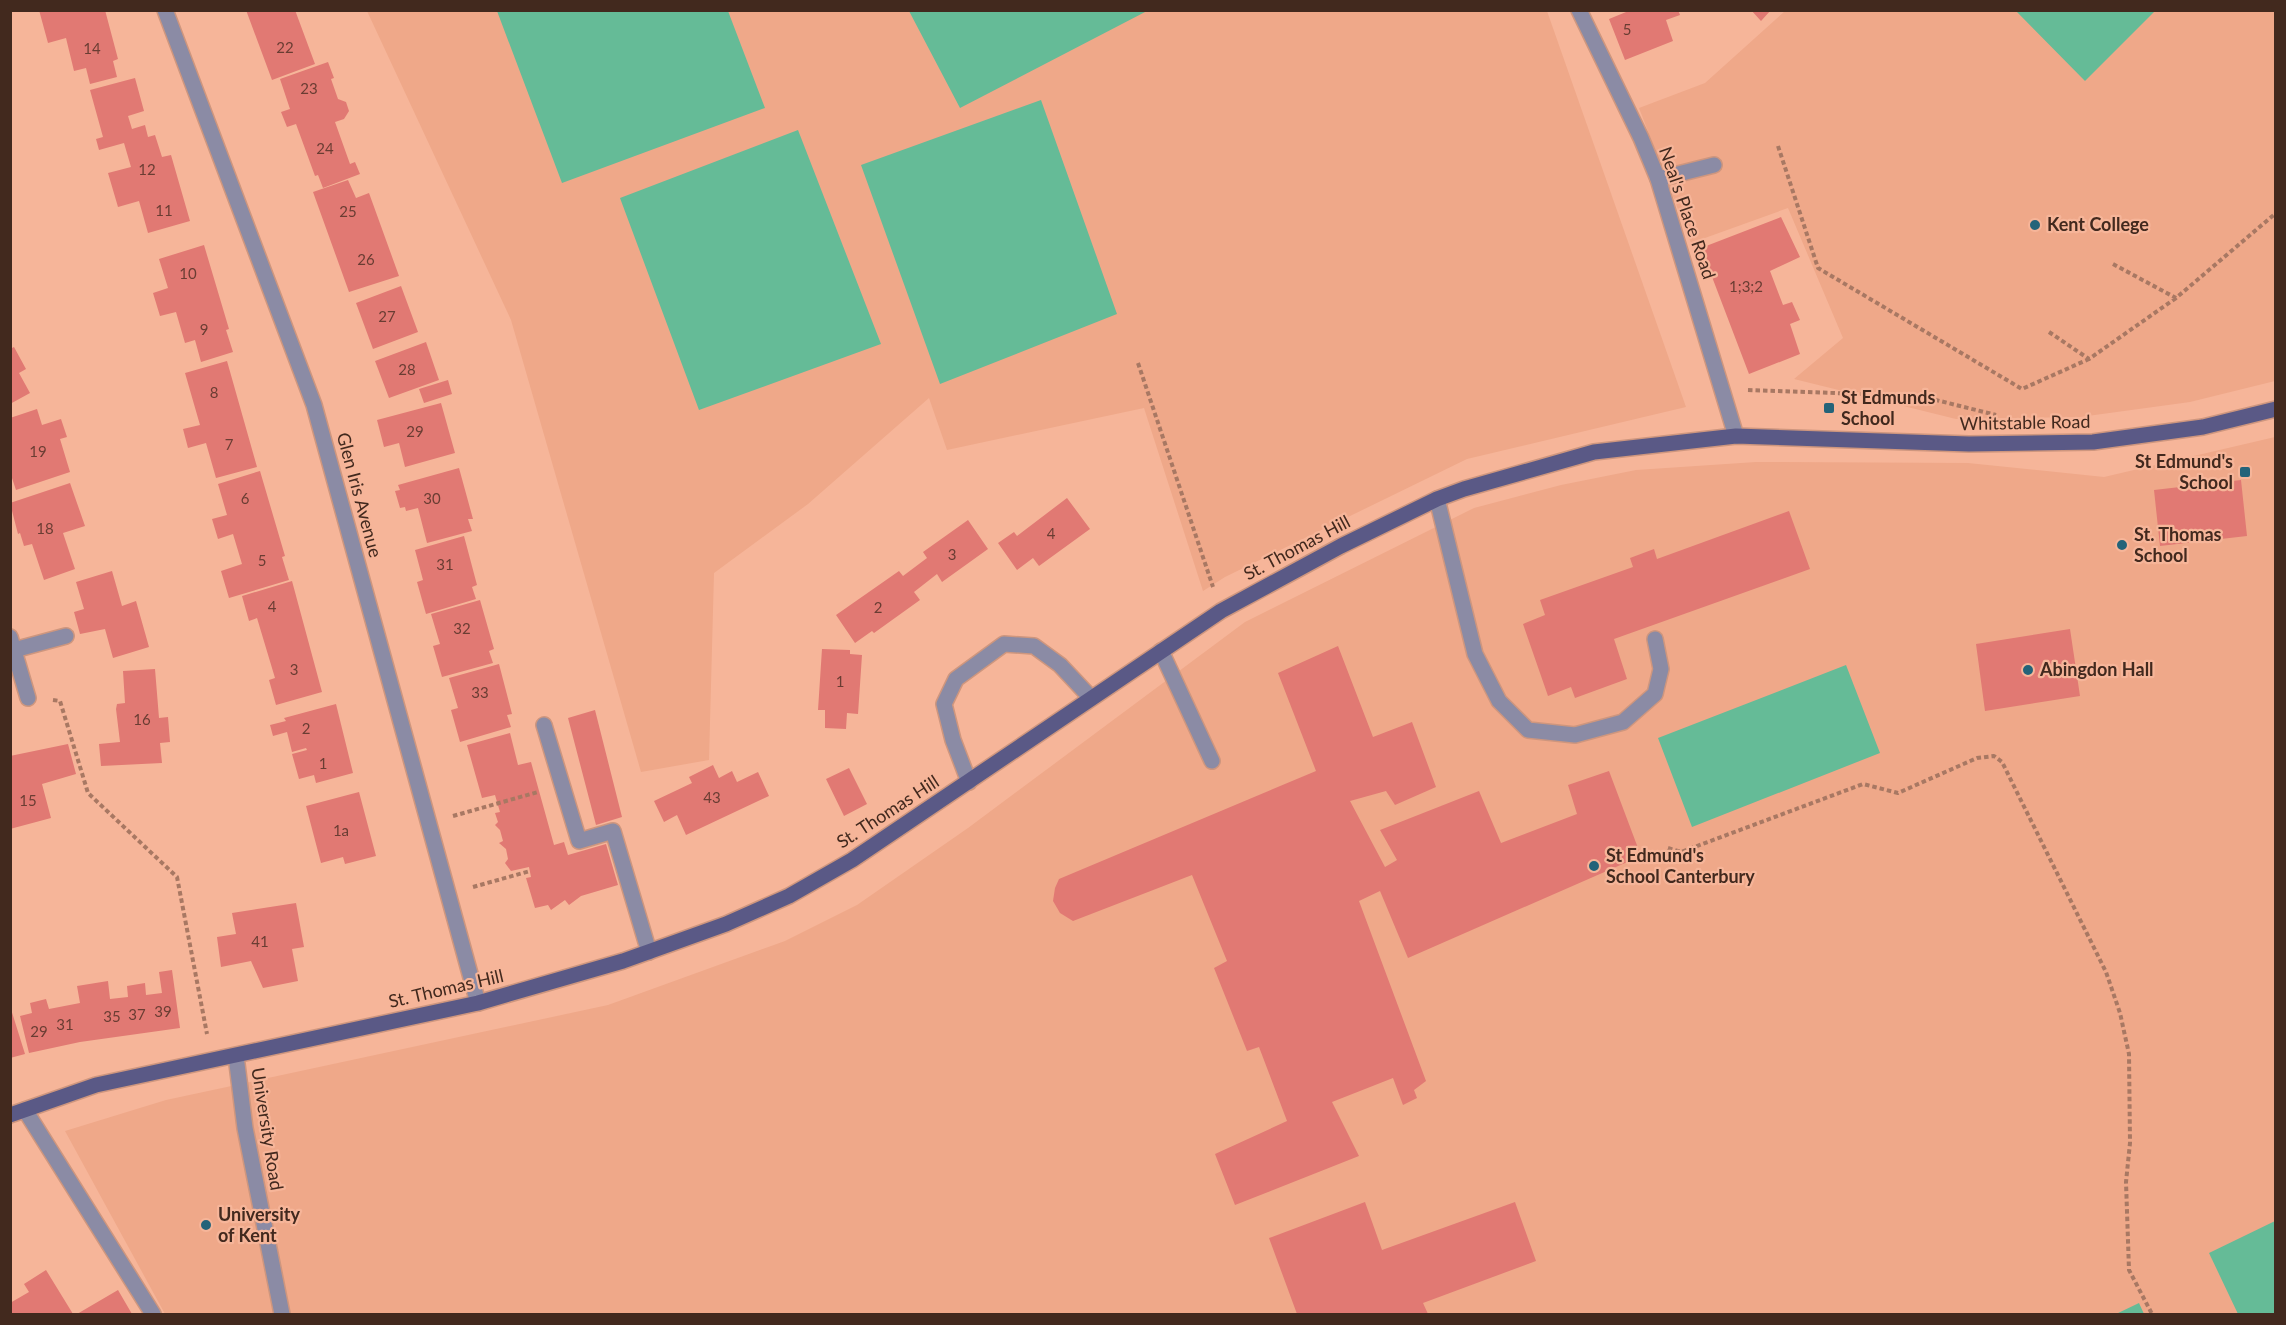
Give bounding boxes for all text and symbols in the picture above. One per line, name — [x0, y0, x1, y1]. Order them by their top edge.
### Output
house number: 5 — [1623, 20, 1631, 38]
house number: 22 — [276, 38, 294, 56]
house number: 14 — [83, 39, 101, 57]
house number: 23 — [300, 79, 318, 97]
house number: 24 — [316, 139, 334, 157]
street label: Neal's Place Road — [1655, 144, 1721, 282]
house number: 12 — [138, 160, 156, 178]
house number: 11 — [155, 201, 173, 219]
house number: 25 — [339, 202, 357, 220]
place label: Kent College — [2047, 213, 2149, 235]
marker: Kent College — [2028, 218, 2042, 232]
house number: 26 — [357, 250, 375, 268]
house number: 10 — [179, 264, 197, 282]
house number: 1;3;2 — [1729, 277, 1763, 295]
house number: 27 — [378, 307, 396, 325]
house number: 9 — [200, 320, 208, 338]
house number: 28 — [398, 360, 416, 378]
house number: 8 — [210, 383, 218, 401]
place label: St Edmunds School — [1841, 386, 1935, 429]
marker: St Edmunds School — [1822, 401, 1836, 415]
street label: Whitstable Road — [1959, 410, 2091, 434]
house number: 29 — [406, 422, 424, 440]
street label: Glen Iris Avenue — [333, 430, 387, 560]
house number: 7 — [225, 435, 234, 453]
house number: 19 — [29, 442, 47, 460]
place label: St Edmund's School — [2135, 450, 2233, 493]
marker: St Edmund's School — [2238, 465, 2252, 479]
house number: 6 — [241, 489, 250, 507]
house number: 30 — [423, 489, 441, 507]
street label: St. Thomas Hill — [1240, 510, 1354, 584]
house number: 18 — [36, 519, 54, 537]
place label: St. Thomas School — [2134, 523, 2222, 566]
house number: 4 — [1047, 524, 1056, 542]
marker: St. Thomas School — [2115, 538, 2129, 552]
house number: 3 — [948, 545, 956, 563]
house number: 5 — [258, 551, 266, 569]
house number: 31 — [436, 555, 454, 573]
house number: 4 — [268, 597, 277, 615]
house number: 2 — [874, 598, 882, 616]
house number: 32 — [453, 619, 471, 637]
place label: Abingdon Hall — [2039, 658, 2154, 680]
house number: 3 — [290, 660, 298, 678]
marker: Abingdon Hall — [2021, 663, 2035, 677]
house number: 1 — [836, 672, 844, 690]
house number: 33 — [471, 683, 489, 701]
house number: 16 — [133, 710, 151, 728]
house number: 2 — [302, 719, 310, 737]
house number: 1 — [319, 754, 327, 772]
street label: St. Thomas Hill — [832, 770, 943, 852]
house number: 43 — [703, 788, 721, 806]
house number: 15 — [19, 791, 37, 809]
house number: 1a — [333, 821, 349, 839]
place label: St Edmund's School Canterbury — [1606, 844, 1755, 887]
marker: St Edmund's School Canterbury — [1587, 859, 1601, 873]
house number: 41 — [251, 932, 269, 950]
street label: St. Thomas Hill — [386, 964, 505, 1012]
house number: 39 — [154, 1002, 172, 1020]
house number: 37 — [128, 1005, 146, 1023]
house number: 35 — [103, 1007, 121, 1025]
house number: 31 — [56, 1015, 74, 1033]
house number: 29 — [30, 1022, 48, 1040]
street label: University Road — [247, 1066, 289, 1192]
place label: University of Kent — [218, 1203, 300, 1246]
marker: University of Kent — [199, 1218, 213, 1232]

